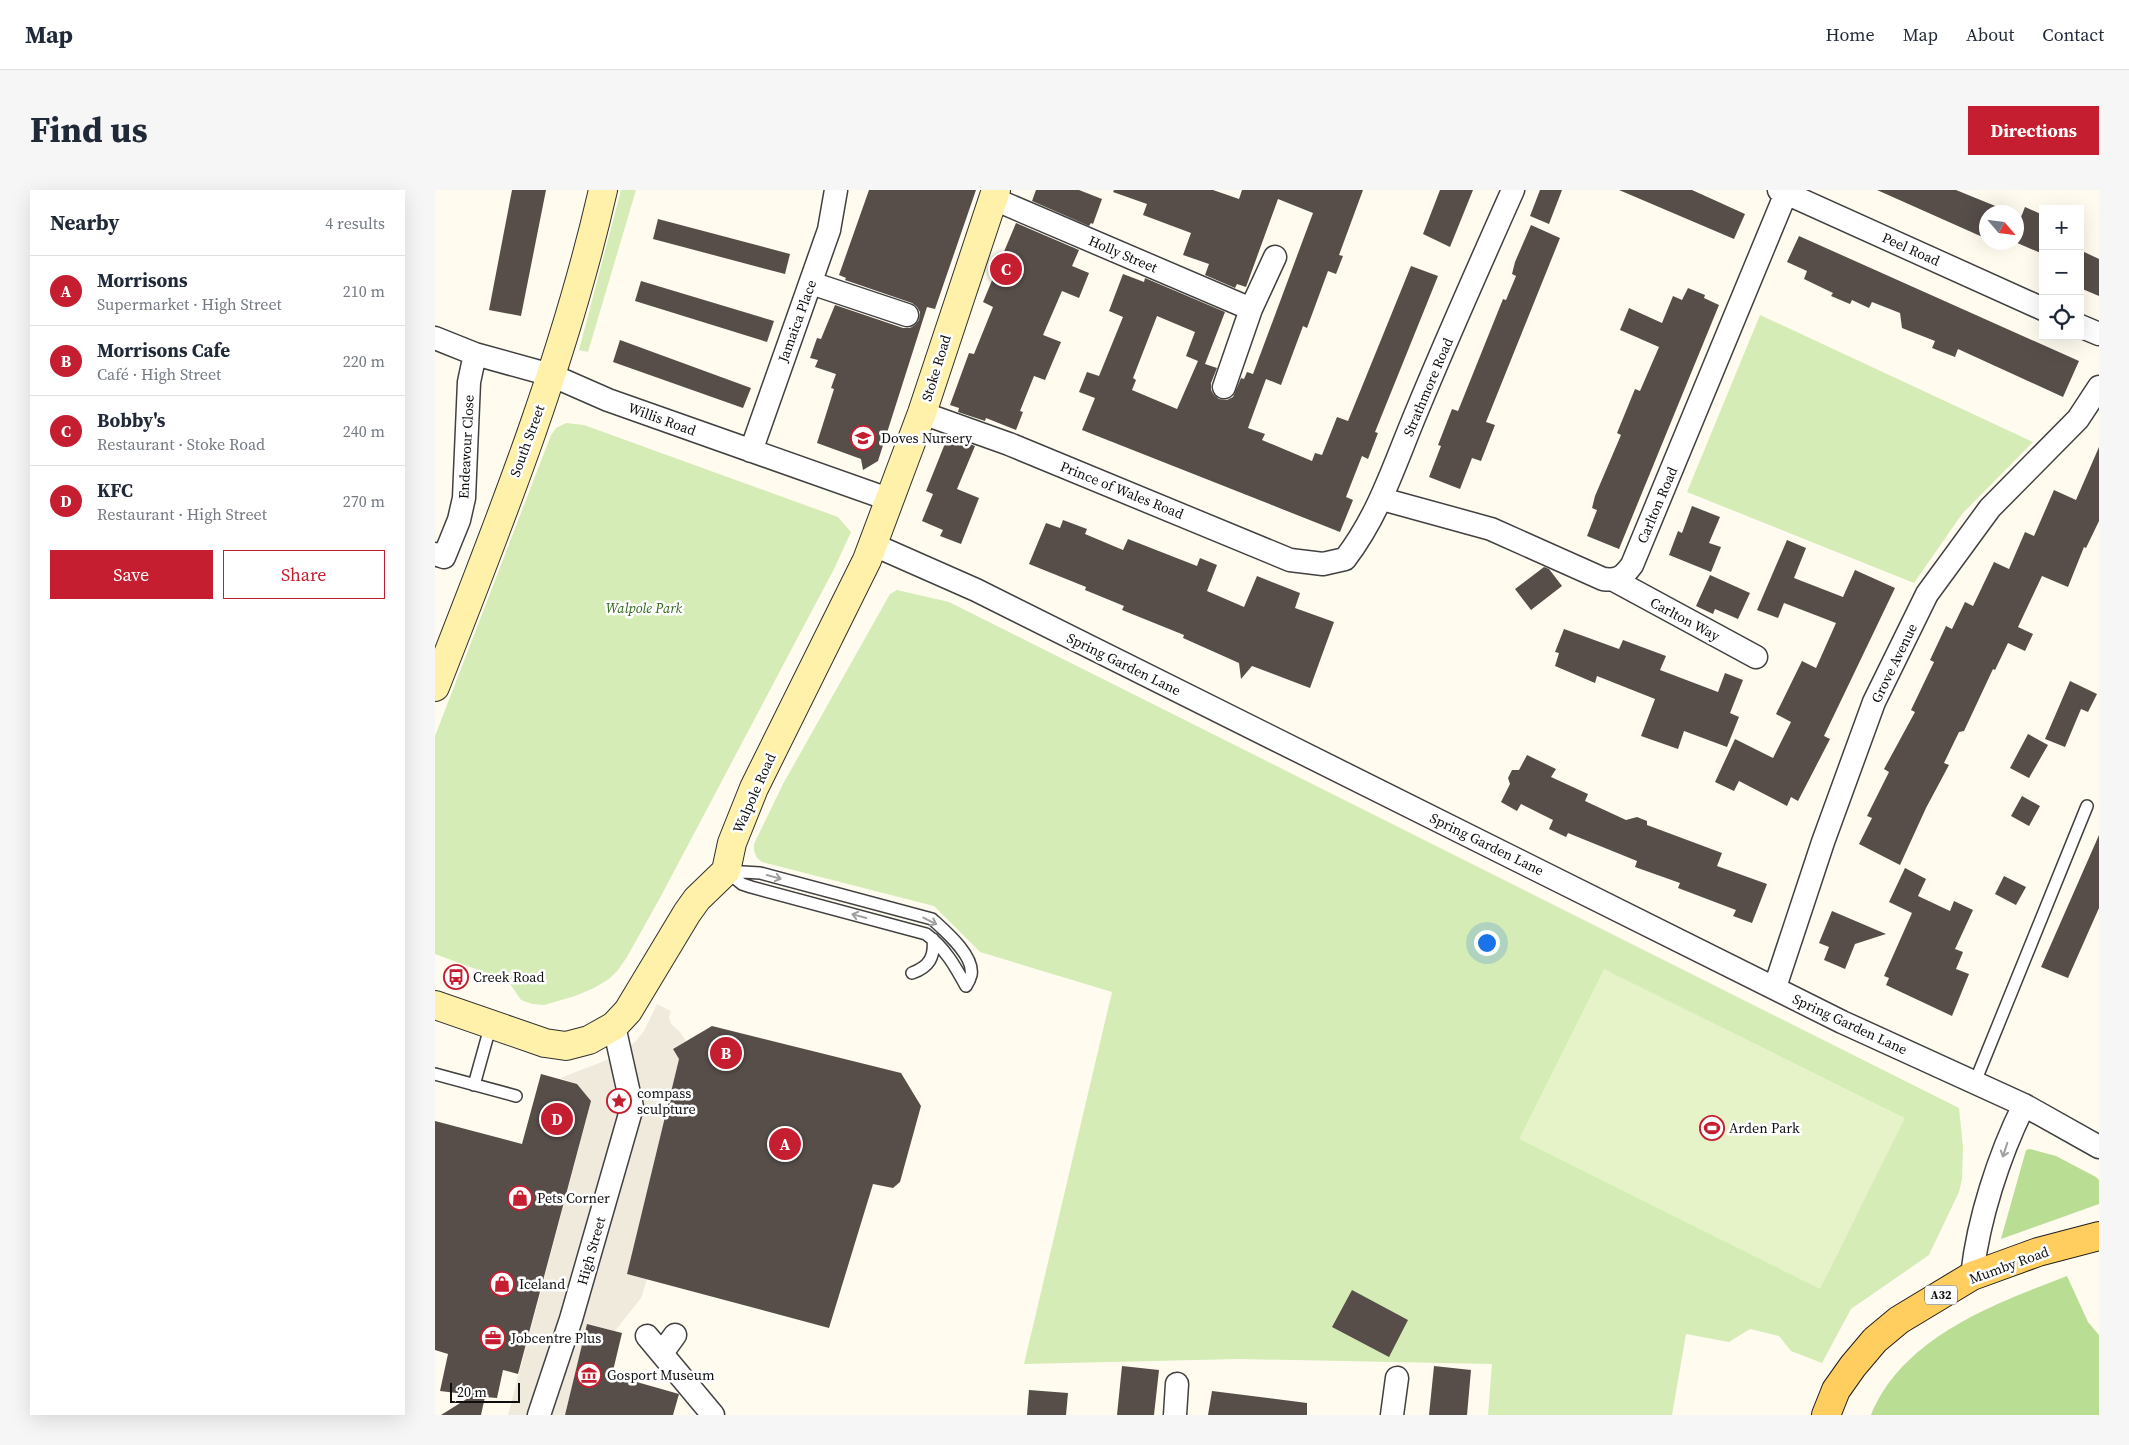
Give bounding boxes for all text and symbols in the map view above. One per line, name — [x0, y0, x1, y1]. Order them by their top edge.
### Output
text: Map — [25, 18, 73, 51]
text: Home — [1826, 22, 1875, 47]
text: Map — [1903, 22, 1938, 47]
text: About — [1966, 22, 2014, 47]
text: Contact — [2042, 22, 2104, 47]
text: Find us — [30, 106, 148, 154]
button: Directions — [1968, 106, 2099, 155]
north arrow — [1979, 205, 2024, 250]
map controls — [2039, 205, 2084, 340]
button: + — [2039, 205, 2084, 250]
text: Nearby — [50, 208, 120, 237]
text: 4 results — [325, 212, 385, 234]
street label: Peel Road — [1879, 227, 1943, 271]
street label: Holly Street — [1085, 231, 1161, 278]
pin: C — [990, 250, 1022, 288]
button: − — [2039, 250, 2084, 295]
text: Morrisons — [97, 267, 188, 293]
street label: Jamaica Place — [772, 277, 821, 366]
text: A — [61, 280, 71, 302]
text: 210 m — [343, 280, 385, 302]
text: Supermarket · High Street — [97, 293, 282, 315]
button: locate — [2039, 295, 2084, 340]
street label: Stoke Road — [916, 332, 956, 404]
street label: Strathmore Road — [1398, 334, 1458, 440]
text: Morrisons Cafe — [97, 337, 230, 363]
text: B — [61, 350, 71, 372]
text: 220 m — [343, 350, 385, 372]
text: Café · High Street — [97, 363, 221, 385]
street label: Endeavour Close — [453, 394, 479, 500]
street label: Willis Road — [625, 397, 699, 441]
street label: South Street — [505, 402, 549, 480]
text: Bobby's — [97, 407, 165, 433]
text: C — [61, 420, 71, 442]
text: 240 m — [343, 420, 385, 442]
school or university icon: Doves Nursery — [850, 425, 876, 451]
place label: Doves Nursery — [881, 428, 973, 448]
text: Restaurant · Stoke Road — [97, 433, 265, 455]
street label: Prince of Wales Road — [1057, 456, 1187, 524]
street label: Carlton Road — [1632, 464, 1682, 546]
text: KFC — [97, 477, 133, 503]
text: D — [60, 490, 72, 512]
text: 270 m — [343, 490, 385, 512]
text: Restaurant · High Street — [97, 503, 267, 525]
button: Save — [50, 550, 213, 599]
button: Share — [223, 550, 385, 599]
street label: Carlton Way — [1647, 592, 1724, 646]
park label: Walpole Park — [606, 598, 683, 618]
street label: Grove Avenue — [1866, 620, 1922, 706]
street label: Spring Garden Lane — [1064, 628, 1184, 700]
street label: Walpole Road — [727, 750, 781, 836]
street label: Spring Garden Lane — [1427, 808, 1547, 880]
one-way arrow — [765, 872, 781, 882]
one-way arrow — [851, 911, 867, 920]
one-way arrow — [922, 916, 937, 926]
your location — [1474, 930, 1500, 956]
bus stop icon: Creek Road — [443, 964, 469, 990]
place label: Creek Road — [473, 967, 544, 987]
street label: Spring Garden Lane — [1789, 989, 1911, 1059]
pin: B — [710, 1034, 742, 1072]
place label: compass sculpture — [637, 1083, 696, 1119]
place icon: compass sculpture — [606, 1088, 632, 1114]
pin: D — [541, 1100, 573, 1138]
sports icon: Arden Park — [1699, 1115, 1725, 1141]
place label: Arden Park — [1729, 1118, 1800, 1138]
pin: A — [769, 1125, 801, 1163]
one-way arrow — [1999, 1141, 2009, 1157]
shop icon: Pets Corner — [507, 1185, 533, 1211]
place label: Pets Corner — [537, 1188, 610, 1208]
street label: High Street — [572, 1214, 610, 1287]
street label: Mumby Road — [1966, 1241, 2052, 1289]
shop icon: Iceland — [489, 1271, 515, 1297]
place label: Iceland — [519, 1274, 565, 1294]
road number: A32 — [1925, 1286, 1957, 1304]
office icon: Jobcentre Plus — [480, 1325, 506, 1351]
place label: Jobcentre Plus — [510, 1328, 601, 1348]
museum icon: Gosport Museum — [576, 1362, 602, 1388]
place label: Gosport Museum — [607, 1365, 715, 1385]
scale bar — [450, 1380, 520, 1403]
text: 20 m — [457, 1382, 487, 1402]

